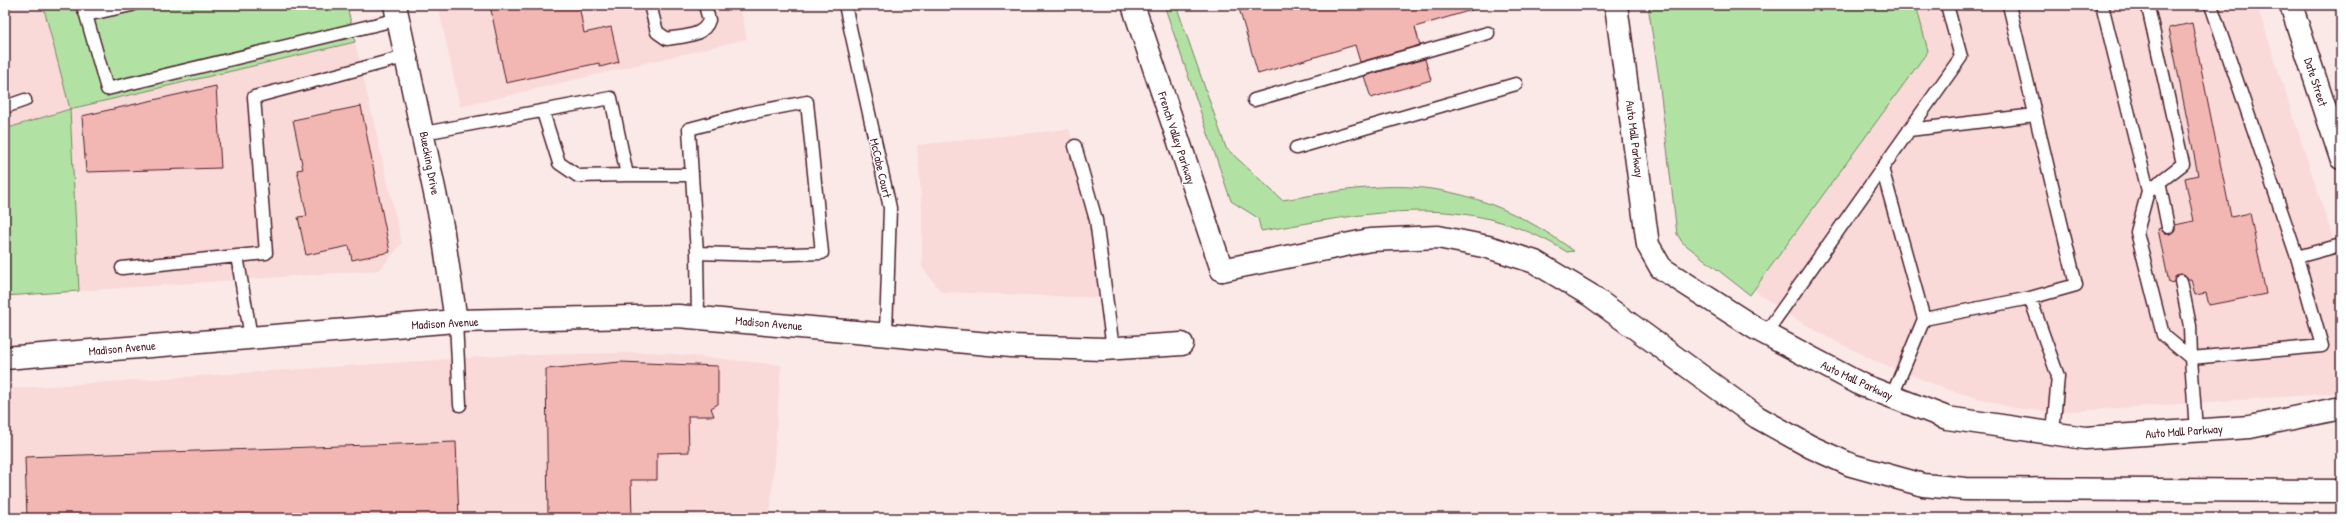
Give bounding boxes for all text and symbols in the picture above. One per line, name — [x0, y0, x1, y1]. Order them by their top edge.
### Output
street label: Date Street — [2300, 56, 2332, 109]
street label: French Valley Parkway — [1154, 89, 1200, 186]
street label: Auto Mall Parkway — [1622, 99, 1648, 179]
street label: Buecking Drive — [416, 130, 445, 196]
street label: McCabe Court — [866, 137, 896, 200]
street label: Madison Avenue — [735, 312, 803, 334]
street label: Madison Avenue — [411, 313, 479, 333]
street label: Madison Avenue — [88, 337, 156, 359]
street label: Auto Mall Parkway — [1818, 356, 1896, 404]
street label: Auto Mall Parkway — [2145, 420, 2223, 442]

